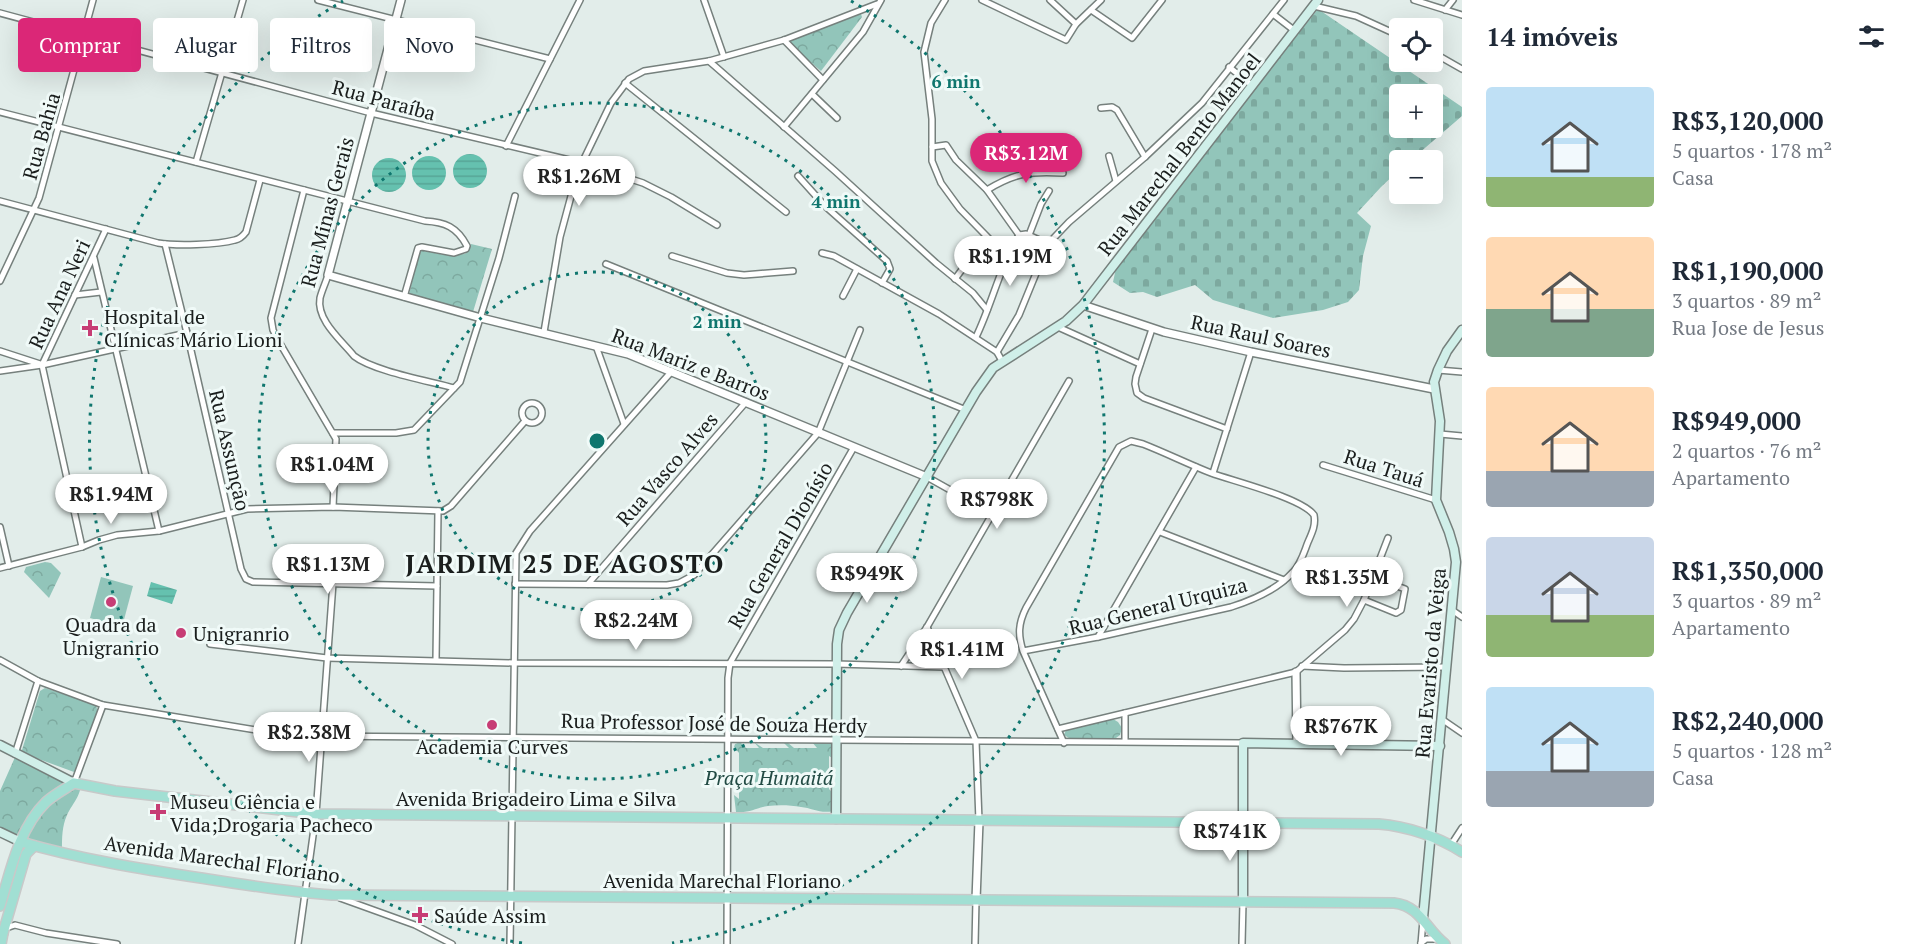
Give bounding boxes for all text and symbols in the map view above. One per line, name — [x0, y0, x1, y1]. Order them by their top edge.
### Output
chip: Comprar — [18, 18, 141, 72]
chip: Alugar — [153, 18, 258, 72]
chip: Filtros — [270, 18, 372, 72]
chip: Novo — [384, 18, 475, 72]
map controls — [1389, 18, 1443, 204]
button: locate — [1389, 18, 1443, 72]
text: 14 imóveis — [1486, 19, 1618, 53]
icon: filters — [1855, 20, 1888, 53]
street label: Rua Marechal Bento Manoel — [1091, 47, 1267, 261]
text: 6 min — [931, 69, 981, 93]
street label: Rua Paraíba — [329, 73, 439, 127]
button: + — [1389, 84, 1443, 138]
street label: Rua Bahia — [16, 89, 66, 183]
text: R$3,120,000 — [1672, 103, 1824, 137]
icon: home — [1534, 111, 1606, 183]
pin: R$3.12M — [971, 133, 1081, 184]
street label: Rua Minas Gerais — [294, 134, 360, 290]
text: 5 quartos · 178 m² — [1672, 137, 1832, 164]
text: R$3.12M — [984, 139, 1068, 166]
button: − — [1389, 150, 1443, 204]
pin: R$1.26M — [524, 156, 634, 207]
text: R$1.26M — [537, 162, 621, 189]
text: Casa — [1672, 164, 1714, 191]
text: 4 min — [811, 189, 861, 213]
street label: Rua Ana Neri — [22, 235, 96, 353]
pin: R$1.19M — [955, 236, 1065, 287]
text: R$1.19M — [968, 242, 1052, 269]
text: R$1,190,000 — [1672, 253, 1824, 287]
icon: home — [1534, 261, 1606, 333]
text: 3 quartos · 89 m² — [1672, 287, 1821, 314]
place label: Hospital de Clínicas Mário Lioni — [104, 303, 283, 353]
street label: Rua Raul Soares — [1188, 308, 1334, 364]
text: 2 min — [692, 309, 742, 333]
text: Rua Jose de Jesus — [1672, 314, 1824, 341]
marker: Hospital de Clínicas Mário Lioni — [81, 319, 99, 337]
street label: Rua Mariz e Barros — [608, 321, 774, 407]
street label: Rua Assunção — [203, 387, 257, 513]
text: R$949,000 — [1672, 403, 1801, 437]
street label: Rua Vasco Alves — [610, 407, 724, 531]
icon: home — [1534, 411, 1606, 483]
centre of rings — [587, 431, 607, 451]
text: 2 quartos · 76 m² — [1672, 437, 1821, 464]
street label: Rua Tauá — [1341, 442, 1427, 494]
pin: R$1.04M — [277, 444, 387, 495]
text: R$1.04M — [290, 450, 374, 477]
street label: Rua General Dionísio — [721, 457, 839, 633]
text: Apartamento — [1672, 464, 1790, 491]
pin: R$1.94M — [56, 474, 166, 525]
pin: R$798K — [948, 479, 1046, 530]
text: R$1.94M — [69, 480, 153, 507]
text: R$798K — [960, 485, 1034, 512]
pin: R$1.13M — [273, 544, 383, 595]
district label: JARDIM 25 DE AGOSTO — [405, 546, 725, 580]
text: R$1.13M — [286, 550, 370, 577]
pin: R$949K — [818, 553, 916, 604]
text: R$1,350,000 — [1672, 553, 1824, 587]
pin: R$1.35M — [1292, 557, 1402, 608]
text: R$949K — [830, 559, 904, 586]
icon: home — [1534, 561, 1606, 633]
text: R$1.35M — [1305, 563, 1389, 590]
street label: Rua Evaristo da Veiga — [1408, 567, 1452, 759]
street label: Rua General Urquiza — [1066, 571, 1250, 641]
text: 3 quartos · 89 m² — [1672, 587, 1821, 614]
marker: Quadra da Unigranrio — [104, 595, 118, 609]
pin: R$2.24M — [581, 600, 691, 651]
text: R$2.24M — [594, 606, 678, 633]
place label: Quadra da Unigranrio — [63, 611, 159, 661]
text: Apartamento — [1672, 614, 1790, 641]
place label: Unigranrio — [193, 620, 289, 647]
marker: Unigranrio — [174, 626, 188, 640]
pin: R$1.41M — [907, 629, 1017, 680]
text: R$1.41M — [920, 635, 1004, 662]
text: R$2,240,000 — [1672, 703, 1824, 737]
pin: R$767K — [1292, 706, 1390, 757]
street label: Rua Professor José de Souza Herdy — [561, 707, 868, 739]
icon: home — [1534, 711, 1606, 783]
pin: R$2.38M — [254, 712, 364, 763]
text: R$767K — [1304, 712, 1378, 739]
text: R$2.38M — [267, 718, 351, 745]
marker: Academia Curves — [485, 718, 499, 732]
place label: Academia Curves — [416, 733, 568, 760]
text: 5 quartos · 128 m² — [1672, 737, 1832, 764]
park label: Praça Humaitá — [703, 764, 834, 791]
text: Casa — [1672, 764, 1714, 791]
street label: Avenida Brigadeiro Lima e Silva — [396, 785, 676, 812]
place label: Museu Ciência e Vida;Drogaria Pacheco — [170, 788, 373, 838]
marker: Museu Ciência e Vida;Drogaria Pacheco — [151, 805, 165, 819]
pin: R$741K — [1181, 811, 1279, 862]
text: R$741K — [1193, 817, 1267, 844]
street label: Avenida Marechal Floriano — [102, 829, 342, 889]
street label: Avenida Marechal Floriano — [603, 867, 841, 894]
place label: Saúde Assim — [434, 902, 546, 929]
marker: Saúde Assim — [411, 906, 429, 924]

